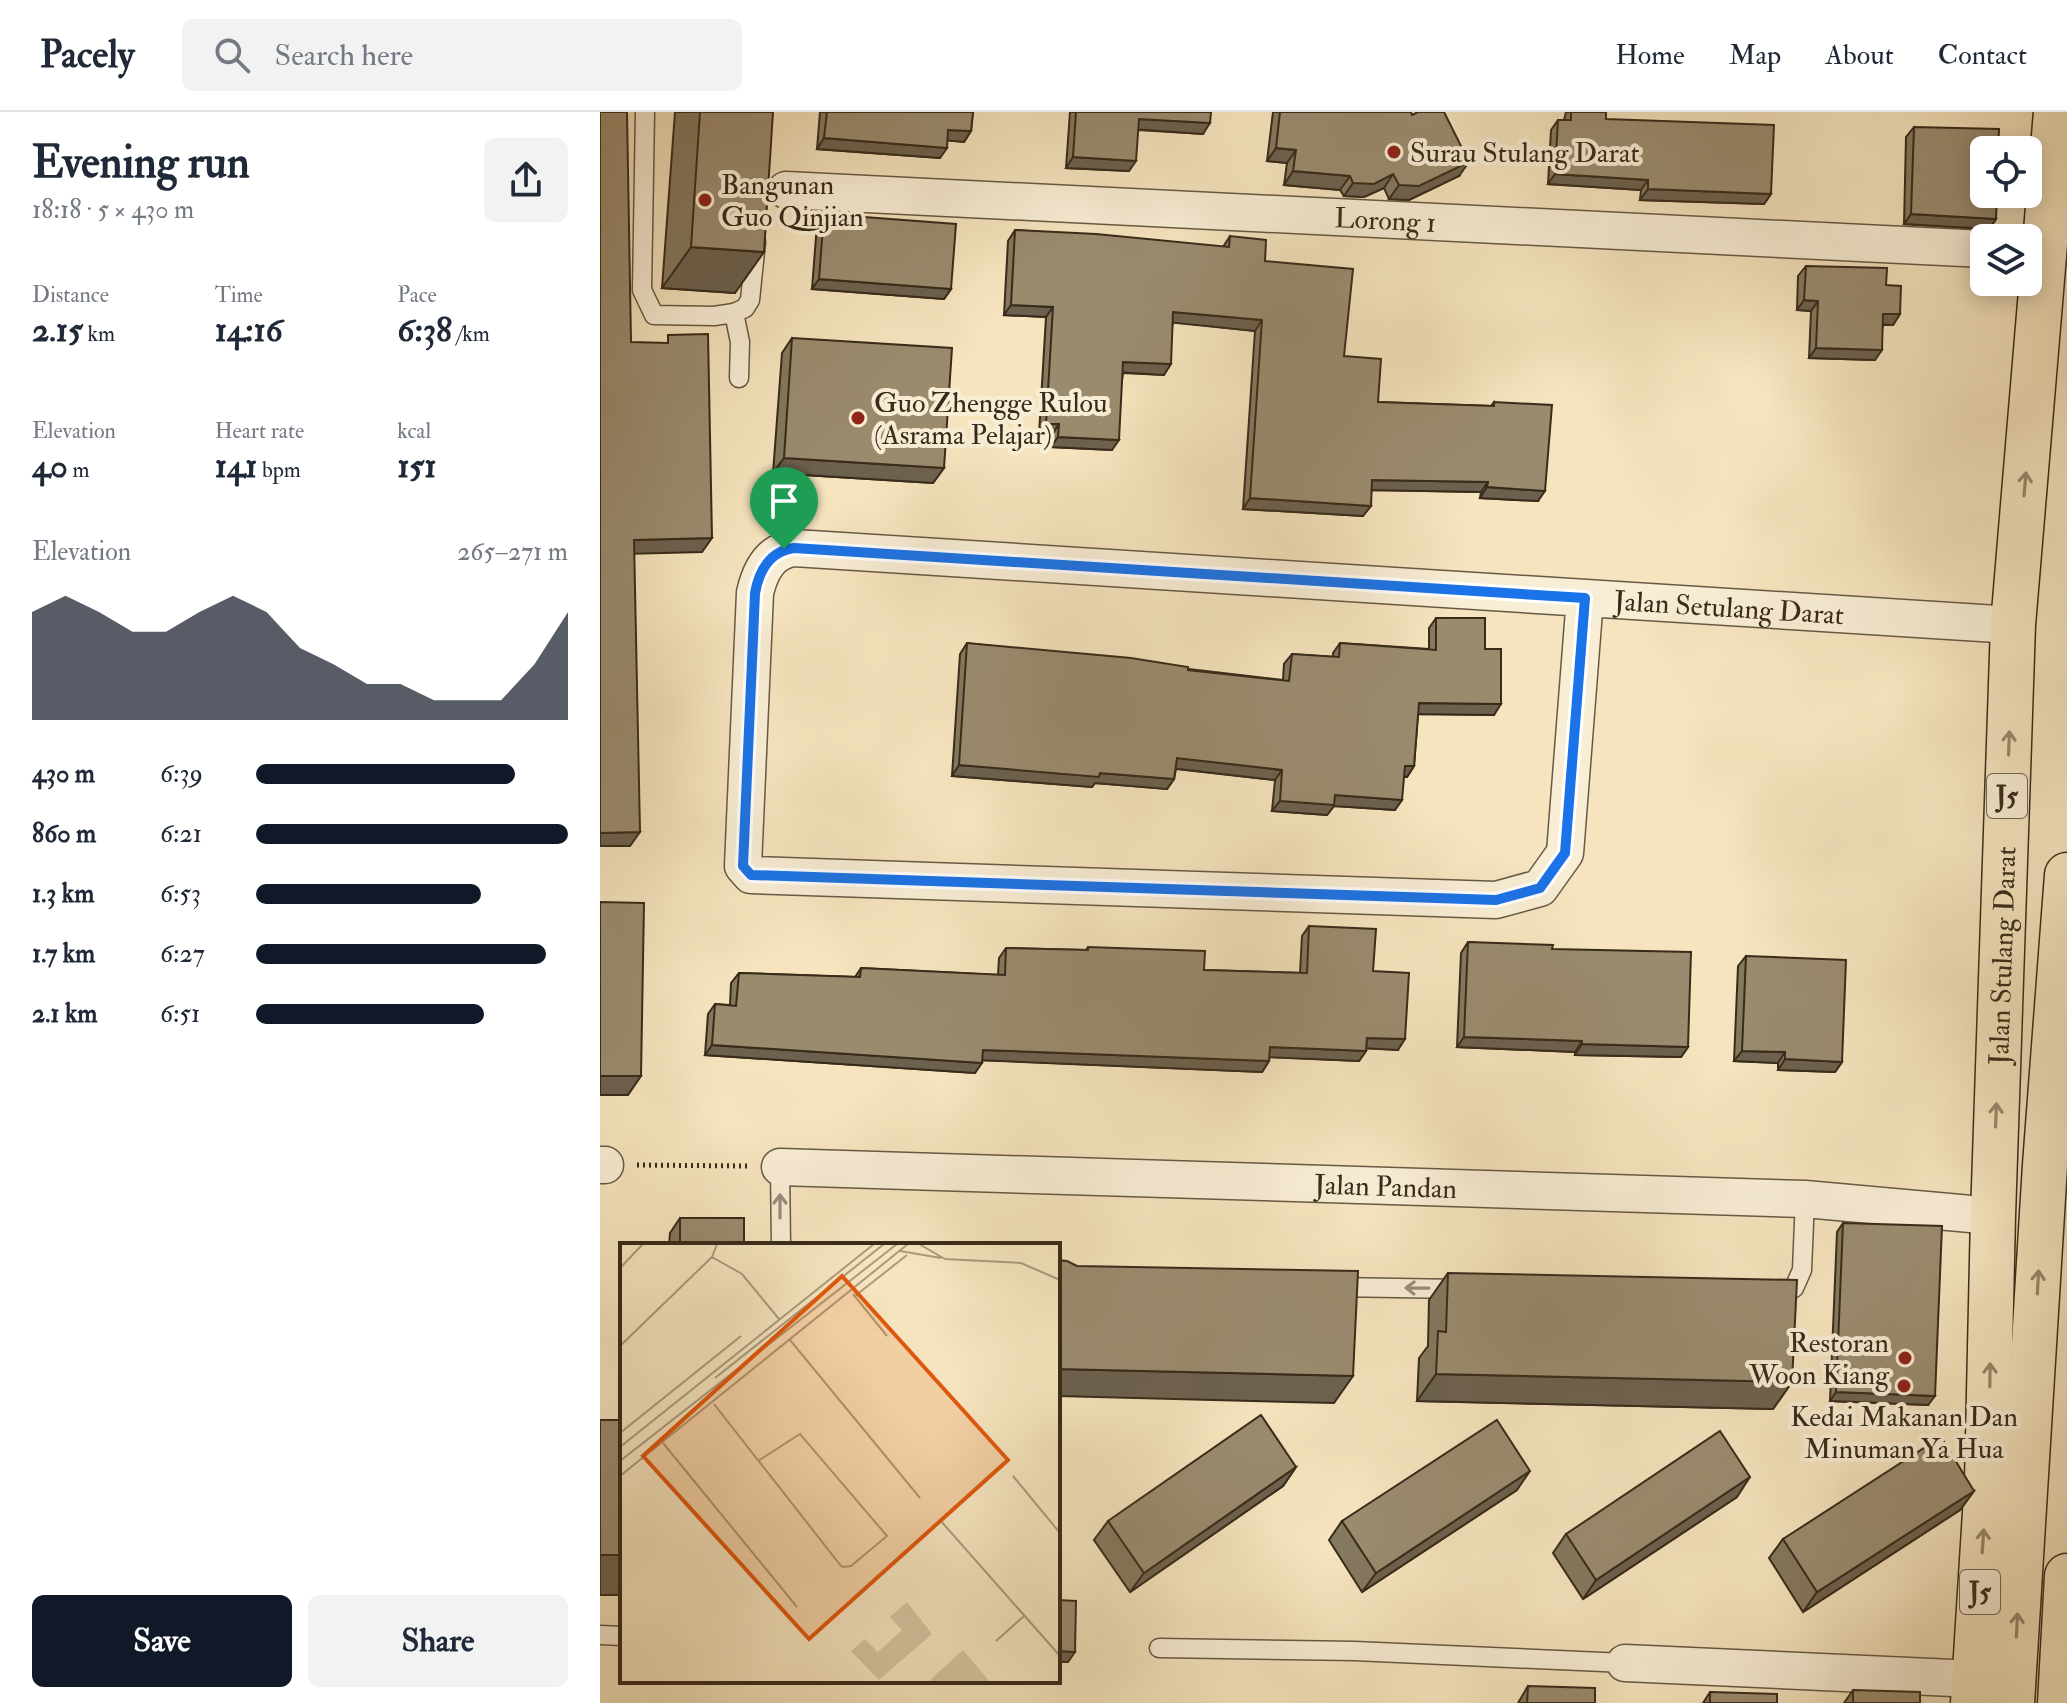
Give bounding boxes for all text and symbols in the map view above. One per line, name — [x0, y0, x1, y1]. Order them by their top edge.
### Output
search box — [182, 19, 742, 91]
text: Pacely — [40, 31, 134, 79]
icon: search — [210, 33, 254, 77]
text: Search here — [274, 37, 413, 74]
text: Home — [1615, 38, 1685, 73]
text: Map — [1729, 38, 1781, 73]
text: About — [1825, 38, 1894, 73]
text: Contact — [1938, 38, 2027, 73]
text: Evening run — [32, 136, 250, 191]
place label: Surau Stulang Darat — [1410, 136, 1640, 171]
map controls — [1970, 136, 2042, 296]
button: locate — [1970, 136, 2042, 208]
button: share — [484, 138, 568, 222]
marker: Surau Stulang Darat — [1385, 143, 1403, 161]
place label: Bangunan Guo Qinjian — [721, 168, 864, 235]
marker: Bangunan Guo Qinjian — [696, 191, 714, 209]
text: 18:18 · 5 × 430 m — [32, 194, 194, 226]
street label: Lorong 1 — [1333, 201, 1437, 241]
button: layers — [1970, 224, 2042, 296]
text: Distance — [32, 281, 109, 309]
text: Time — [215, 281, 263, 309]
text: Pace — [397, 281, 437, 309]
text: 2.15 — [32, 309, 83, 352]
text: 14:16 — [215, 309, 283, 352]
text: 6:38 — [397, 309, 452, 352]
text: km — [83, 320, 115, 348]
text: /km — [452, 320, 490, 348]
place label: Guo Zhengge Rulou (Asrama Pelajar) — [874, 386, 1108, 453]
marker: Guo Zhengge Rulou (Asrama Pelajar) — [849, 409, 867, 427]
text: Elevation — [32, 417, 116, 445]
text: Heart rate — [215, 417, 304, 445]
text: kcal — [397, 417, 431, 445]
text: 40 — [32, 445, 68, 488]
text: 141 — [215, 445, 257, 488]
text: 151 — [397, 445, 436, 488]
text: m — [68, 456, 89, 484]
text: bpm — [257, 456, 301, 484]
pin — [750, 467, 818, 549]
one-way arrow — [2018, 471, 2033, 498]
icon: arrive — [762, 479, 806, 523]
text: Elevation — [32, 536, 131, 568]
text: 265–271 m — [457, 536, 568, 568]
street label: Jalan Setulang Darat — [1612, 584, 1845, 633]
one-way arrow — [2002, 730, 2017, 757]
text: 430 m — [32, 758, 95, 790]
text: 6:39 — [160, 758, 203, 790]
road number: J5 — [1987, 774, 2027, 818]
text: 860 m — [32, 818, 96, 850]
text: 6:21 — [160, 818, 202, 850]
street label: Jalan Stulang Darat — [1982, 846, 2024, 1067]
text: 1.3 km — [32, 878, 94, 910]
text: 6:53 — [160, 878, 201, 910]
text: 1.7 km — [32, 938, 95, 970]
text: 6:27 — [160, 938, 205, 970]
text: 2.1 km — [32, 998, 98, 1030]
text: 6:51 — [160, 998, 200, 1030]
one-way arrow — [1989, 1102, 2004, 1129]
street label: Jalan Pandan — [1313, 1168, 1457, 1207]
one-way arrow — [772, 1193, 788, 1220]
inset map — [620, 1243, 1060, 1683]
one-way arrow — [2031, 1269, 2046, 1296]
one-way arrow — [1404, 1280, 1431, 1296]
place label: Restoran Woon Kiang — [1748, 1326, 1890, 1393]
marker: Restoran Woon Kiang — [1896, 1349, 1914, 1367]
one-way arrow — [1982, 1362, 1997, 1389]
marker: Kedai Makanan Dan Minuman Ya Hua — [1895, 1377, 1913, 1395]
place label: Kedai Makanan Dan Minuman Ya Hua — [1790, 1400, 2018, 1467]
one-way arrow — [1976, 1528, 1991, 1555]
road number: J5 — [1960, 1570, 2000, 1614]
button: Save — [32, 1595, 292, 1687]
button: Share — [308, 1595, 568, 1687]
one-way arrow — [2010, 1612, 2025, 1639]

